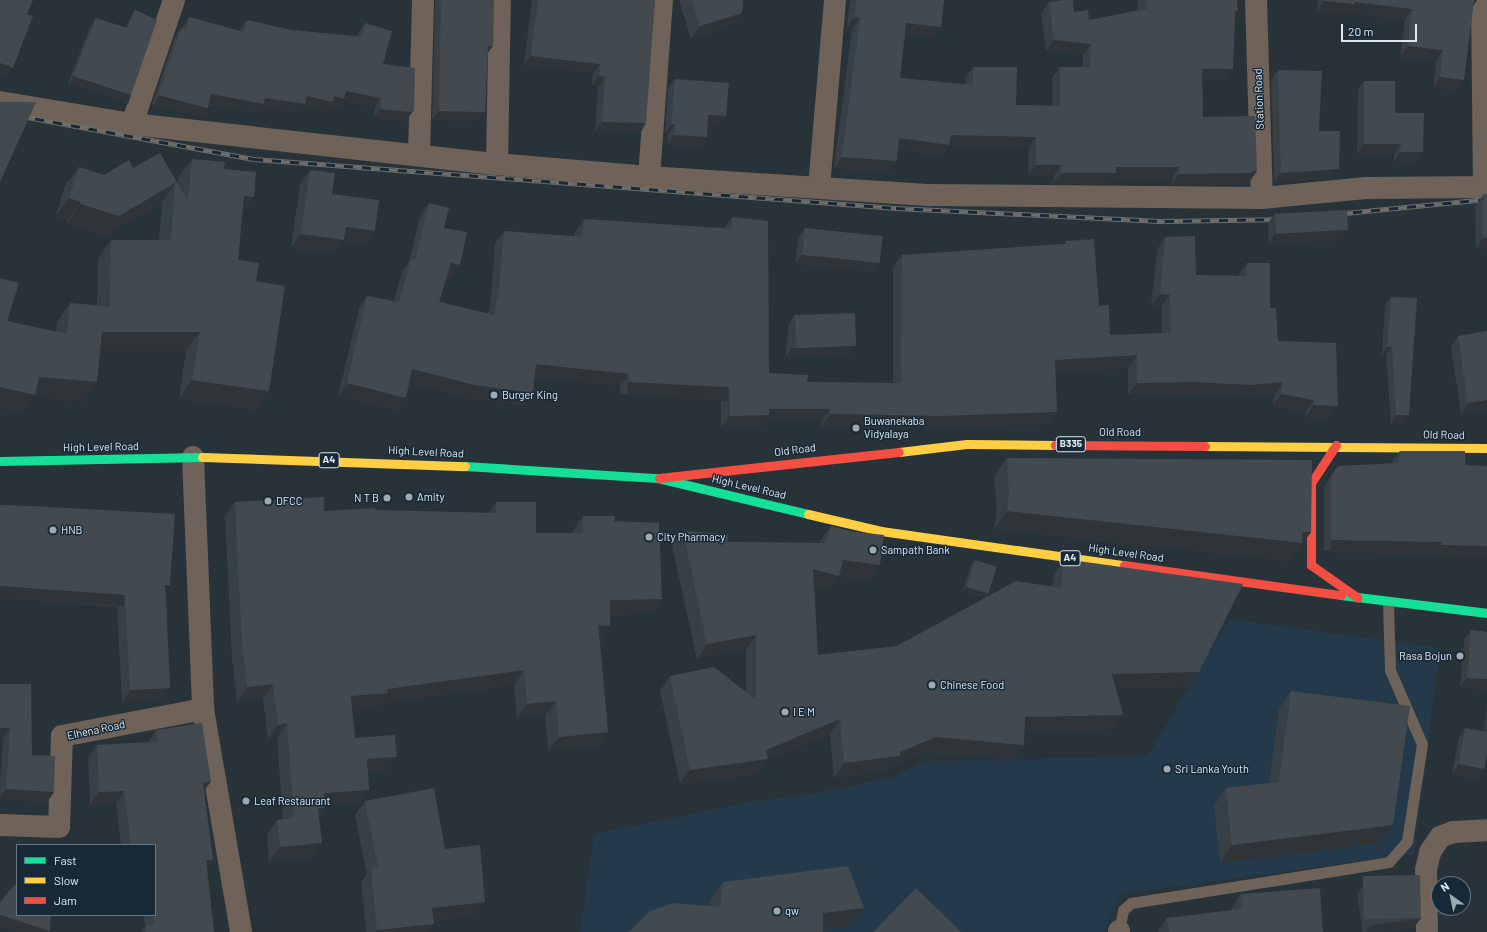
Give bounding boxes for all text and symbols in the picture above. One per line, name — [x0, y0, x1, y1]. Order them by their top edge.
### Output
scale bar — [1343, 16, 1419, 42]
text: 20 m — [1348, 24, 1374, 38]
street label: Station Road — [1251, 68, 1267, 130]
place label: Burger King — [502, 388, 558, 402]
marker: Burger King — [489, 390, 499, 400]
place label: Buwanekaba Vidyalaya — [864, 415, 924, 441]
marker: Buwanekaba Vidyalaya — [851, 423, 861, 433]
street label: Old Road — [1099, 425, 1141, 439]
street label: Old Road — [1423, 428, 1465, 442]
road number: B335 — [1055, 436, 1087, 452]
street label: High Level Road — [63, 440, 139, 454]
street label: Old Road — [773, 441, 817, 459]
street label: High Level Road — [388, 443, 464, 461]
road number: A4 — [318, 452, 340, 468]
street label: High Level Road — [711, 472, 787, 502]
place label: Amity — [417, 490, 445, 504]
place label: N T B — [354, 491, 379, 505]
marker: Amity — [404, 492, 414, 502]
marker: N T B — [382, 493, 392, 503]
place label: DFCC — [276, 494, 302, 508]
marker: DFCC — [263, 496, 273, 506]
place label: HNB — [61, 523, 82, 537]
marker: HNB — [48, 525, 58, 535]
place label: City Pharmacy — [657, 530, 725, 544]
marker: City Pharmacy — [644, 532, 654, 542]
street label: High Level Road — [1087, 541, 1165, 565]
place label: Sampath Bank — [881, 543, 950, 557]
marker: Sampath Bank — [868, 545, 878, 555]
road number: A4 — [1059, 550, 1081, 566]
place label: Rasa Bojun — [1399, 649, 1452, 663]
marker: Rasa Bojun — [1455, 651, 1465, 661]
place label: Chinese Food — [940, 678, 1004, 692]
marker: Chinese Food — [927, 680, 937, 690]
place label: I E M — [793, 705, 815, 719]
marker: I E M — [780, 707, 790, 717]
street label: Elhena Road — [66, 717, 126, 743]
place label: Sri Lanka Youth — [1175, 762, 1249, 776]
marker: Sri Lanka Youth — [1162, 764, 1172, 774]
place label: Leaf Restaurant — [254, 794, 331, 808]
marker: Leaf Restaurant — [241, 796, 251, 806]
legend — [16, 844, 156, 916]
text: Fast — [54, 853, 77, 867]
text: Slow — [54, 873, 79, 887]
north arrow — [1431, 876, 1471, 916]
text: N — [1438, 879, 1451, 894]
text: Jam — [54, 893, 77, 907]
place label: qw — [785, 904, 799, 918]
marker: qw — [772, 906, 782, 916]

